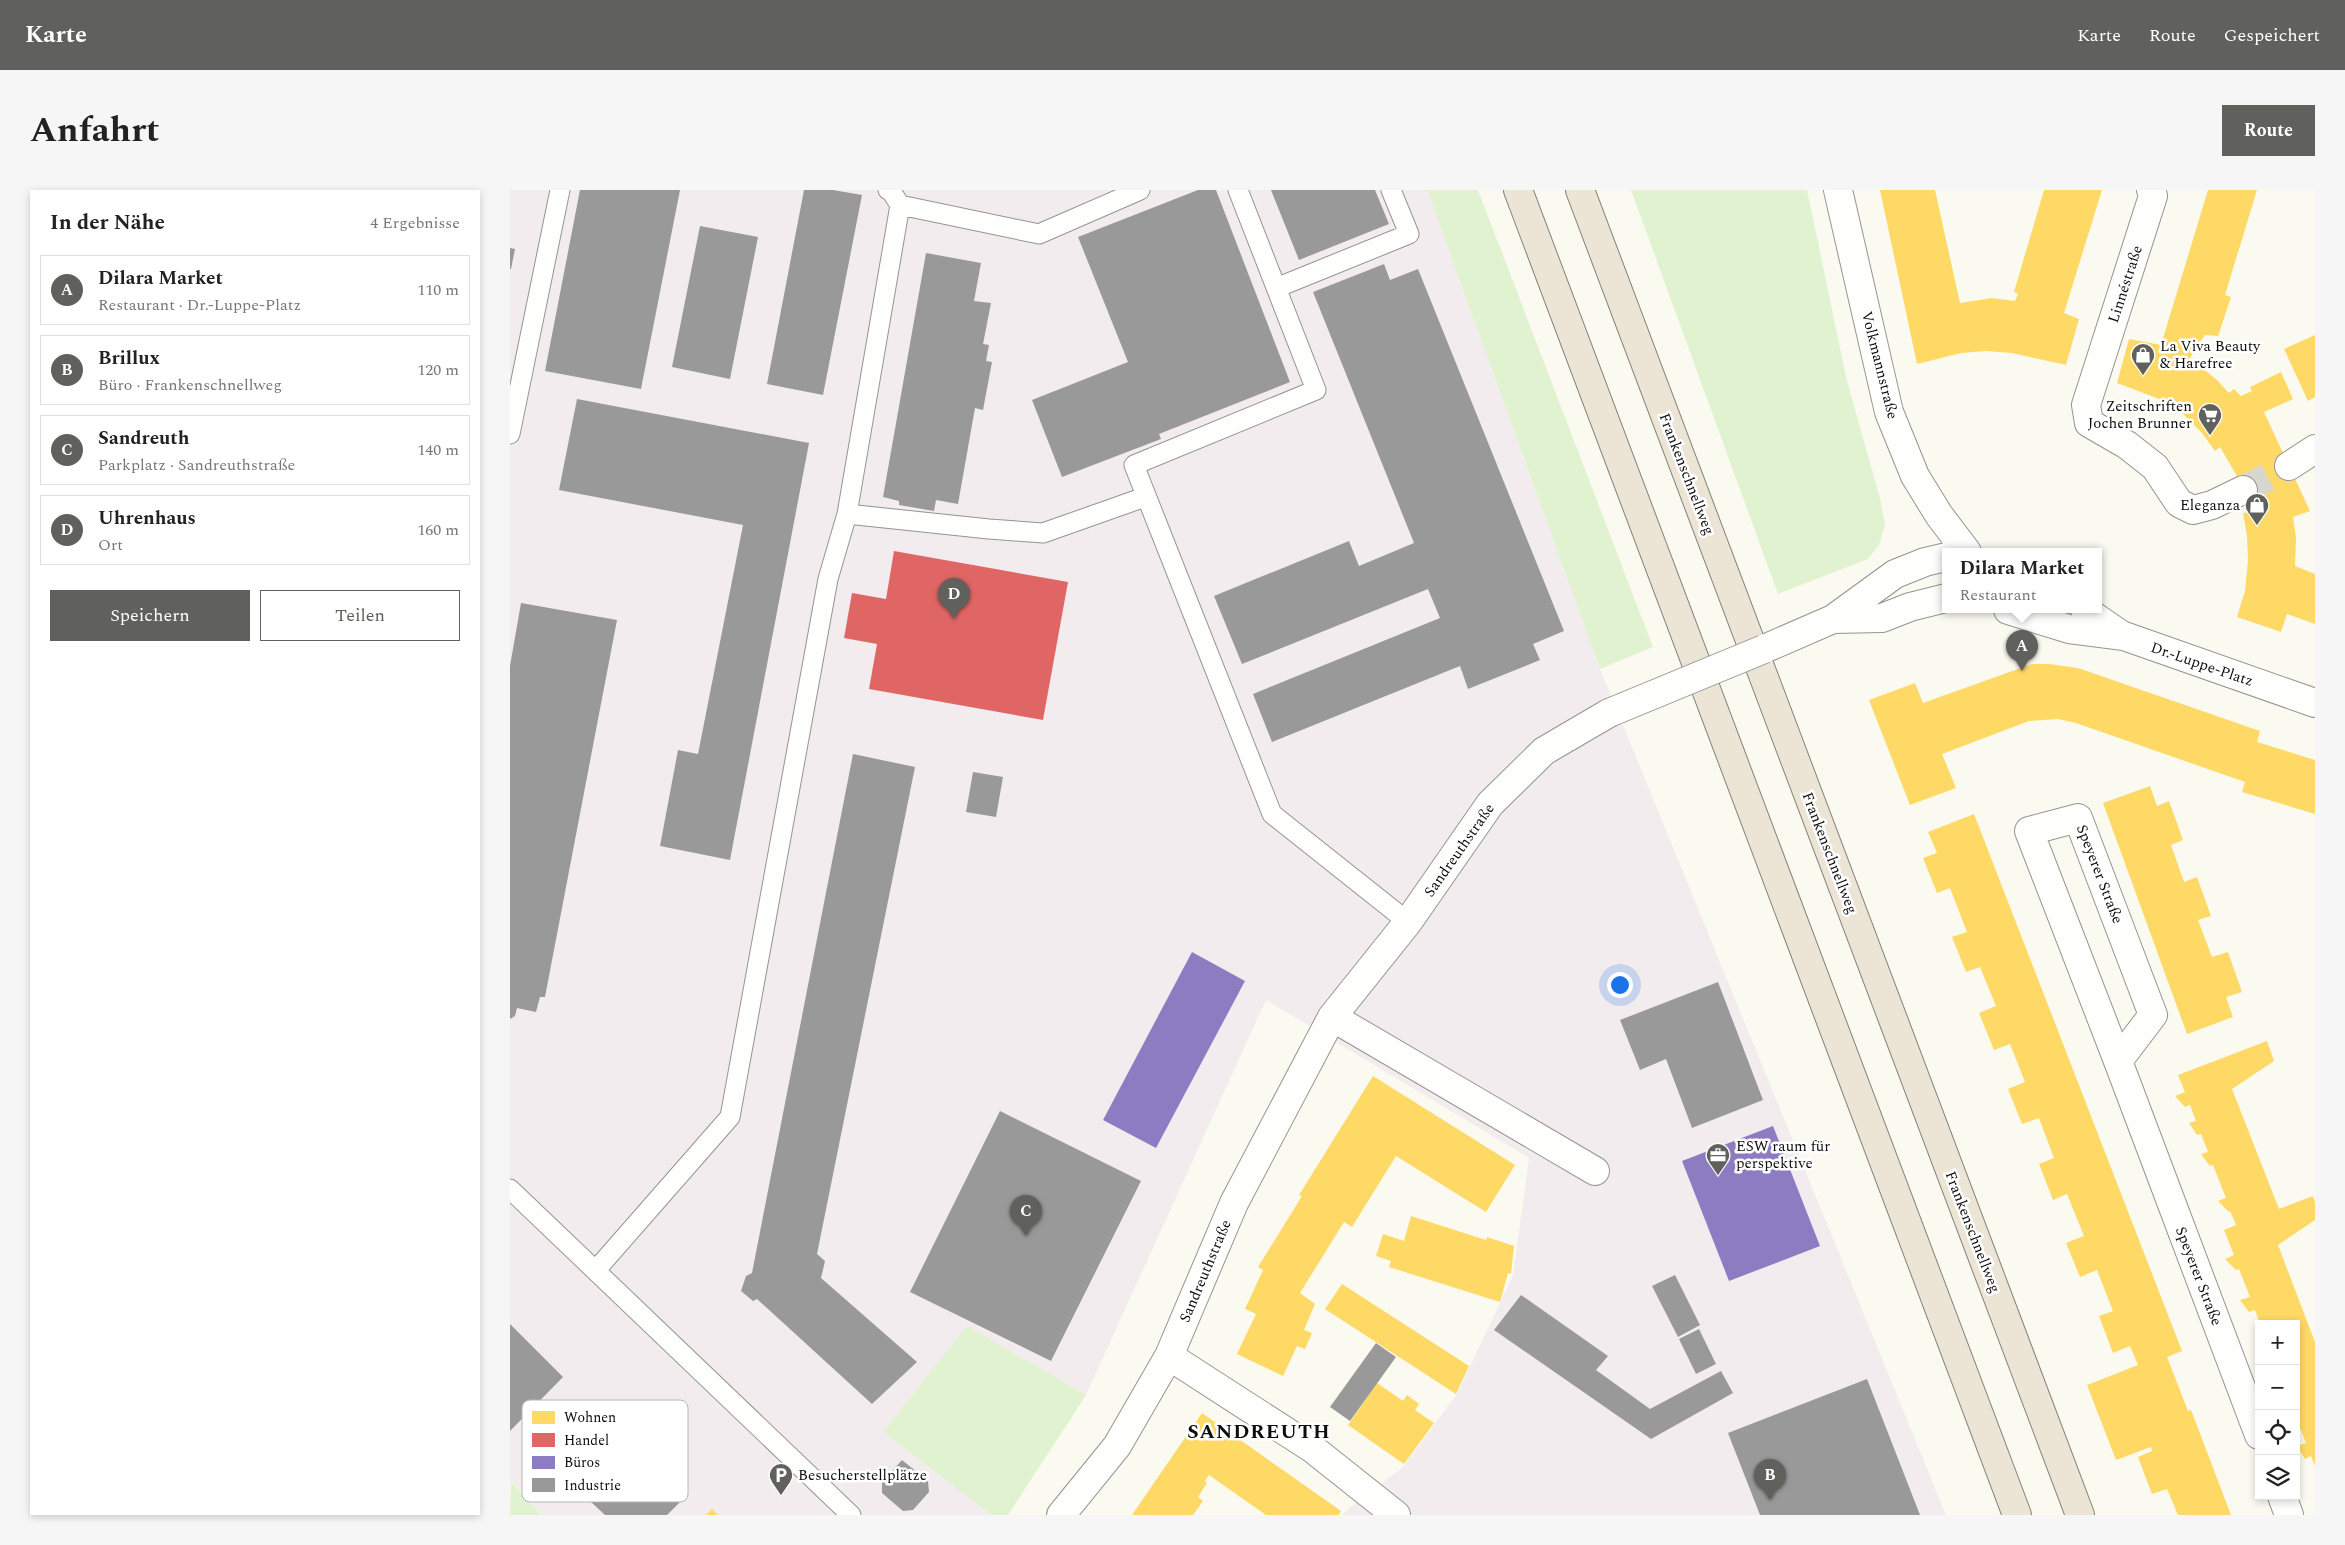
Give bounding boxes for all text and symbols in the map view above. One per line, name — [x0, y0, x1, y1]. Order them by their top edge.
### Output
text: Karte — [25, 17, 87, 53]
text: Karte — [2077, 22, 2121, 49]
text: Route — [2149, 22, 2196, 49]
text: Gespeichert — [2224, 22, 2320, 49]
text: Anfahrt — [30, 104, 160, 157]
button: Route — [2222, 105, 2315, 156]
text: In der Nähe — [50, 207, 165, 239]
text: 4 Ergebnisse — [370, 211, 460, 235]
street label: Linnéstraße — [2102, 242, 2149, 326]
text: Dilara Market — [98, 264, 223, 293]
text: A — [61, 278, 73, 302]
text: 110 m — [417, 278, 459, 302]
text: Restaurant · Dr.-Luppe-Platz — [98, 293, 301, 317]
street label: Volkmannstraße — [1855, 309, 1904, 421]
place label: La Viva Beauty & Harefree — [2160, 335, 2261, 375]
shop icon: La Viva Beauty & Harefree — [2130, 342, 2156, 376]
text: Brillux — [98, 344, 160, 373]
text: B — [61, 358, 73, 382]
text: 120 m — [417, 358, 459, 382]
text: Büro · Frankenschnellweg — [98, 373, 282, 397]
place label: Zeitschriften Jochen Brunner — [2088, 395, 2192, 435]
supermarket icon: Zeitschriften Jochen Brunner — [2197, 402, 2223, 436]
street label: Frankenschnellweg — [1653, 410, 1720, 538]
text: Sandreuth — [98, 424, 189, 453]
text: C — [61, 438, 73, 462]
text: 140 m — [417, 438, 459, 462]
text: Parkplatz · Sandreuthstraße — [98, 453, 295, 477]
shop icon: Eleganza — [2244, 492, 2270, 526]
place label: Eleganza — [2180, 494, 2241, 517]
text: Uhrenhaus — [98, 504, 196, 533]
text: D — [61, 518, 73, 542]
text: 160 m — [417, 518, 459, 542]
text: Ort — [98, 533, 123, 557]
popup — [1942, 548, 2102, 613]
text: Dilara Market — [1960, 554, 2084, 583]
pin: D — [938, 578, 970, 619]
text: Restaurant — [1960, 583, 2036, 607]
button: Speichern — [50, 590, 250, 641]
button: Teilen — [260, 590, 460, 641]
pin: A — [2006, 630, 2038, 671]
street label: Dr.-Luppe-Platz — [2147, 636, 2256, 693]
street label: Frankenschnellweg — [1796, 789, 1863, 917]
street label: Sandreuthstraße — [1418, 799, 1500, 902]
street label: Speyerer Straße — [2070, 821, 2129, 927]
your location — [1607, 972, 1633, 998]
place label: ESW raum für perspektive — [1736, 1135, 1830, 1175]
office icon: ESW raum für perspektive — [1705, 1142, 1731, 1176]
street label: Frankenschnellweg — [1939, 1168, 2006, 1296]
pin: C — [1010, 1195, 1042, 1236]
street label: Sandreuthstraße — [1173, 1216, 1238, 1326]
street label: Speyerer Straße — [2169, 1223, 2228, 1329]
map controls — [2255, 1320, 2300, 1500]
button: + — [2255, 1320, 2300, 1365]
button: − — [2255, 1365, 2300, 1410]
legend — [522, 1400, 688, 1502]
text: Wohnen — [564, 1407, 616, 1428]
button: locate — [2255, 1410, 2300, 1455]
district label: SANDREUTH — [1187, 1417, 1331, 1447]
text: Handel — [564, 1430, 609, 1451]
text: Büros — [564, 1452, 600, 1473]
button: layers — [2255, 1455, 2300, 1500]
pin: B — [1754, 1459, 1786, 1500]
parking icon: Besucherstellplätze — [768, 1462, 794, 1496]
place label: Besucherstellplätze — [798, 1464, 927, 1487]
text: Industrie — [564, 1475, 621, 1496]

